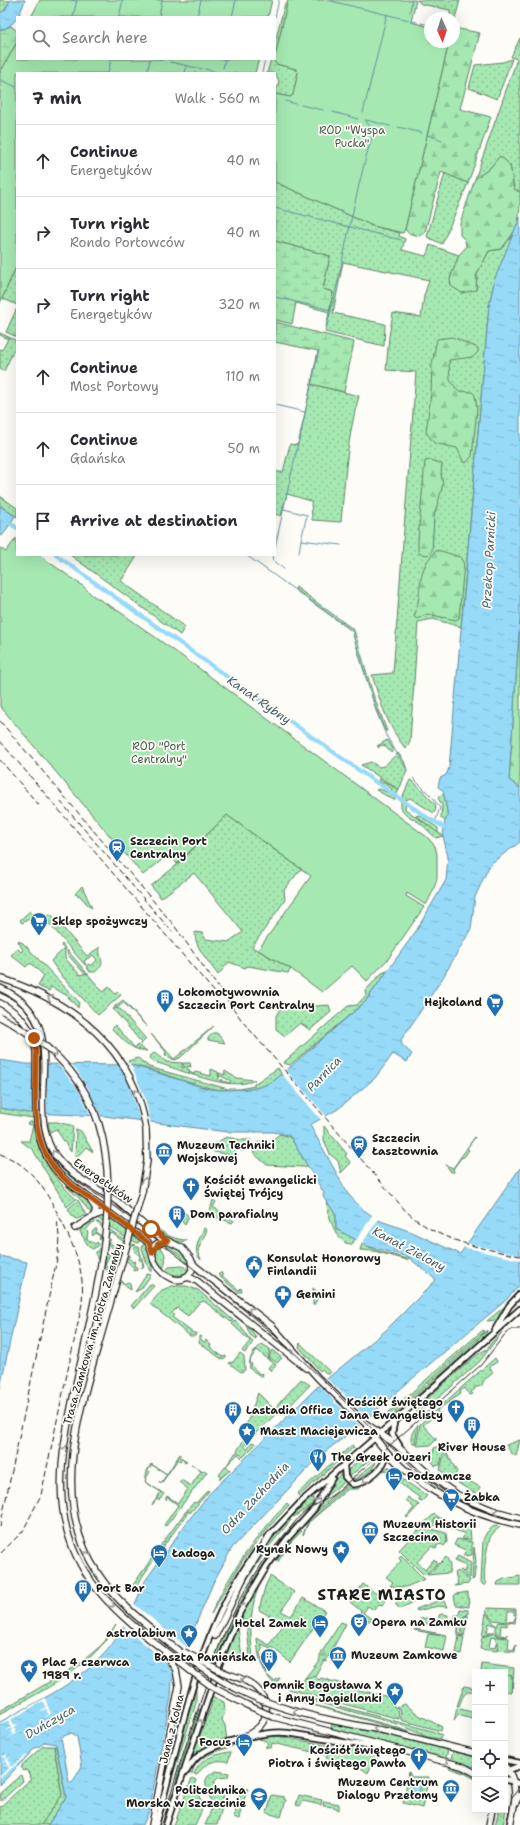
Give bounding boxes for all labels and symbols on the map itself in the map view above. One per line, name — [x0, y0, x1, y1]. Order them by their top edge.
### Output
north arrow — [424, 12, 460, 48]
park label: ROD "Wyspa Pucka" — [319, 123, 385, 151]
water label: Przekop Parnicki — [478, 511, 500, 609]
water label: Kanał Rybny — [224, 672, 294, 728]
park label: ROD "Port Centralny" — [131, 739, 187, 767]
place label: Szczecin Port Centralny — [130, 834, 207, 862]
station icon: Szczecin Port Centralny — [107, 837, 127, 862]
supermarket icon: Sklep spożywczy — [29, 911, 49, 936]
place label: Sklep spożywczy — [52, 914, 148, 929]
place label: Lokomotywownia Szczecin Port Centralny — [178, 985, 315, 1013]
building icon: Lokomotywownia Szczecin Port Centralny — [155, 988, 175, 1013]
supermarket icon: Hejkoland — [485, 992, 505, 1017]
place label: Hejkoland — [424, 995, 482, 1010]
one-way arrow — [46, 996, 54, 1003]
route end — [25, 1029, 43, 1047]
one-way arrow — [50, 1049, 58, 1057]
water label: Parnica — [303, 1053, 345, 1095]
one-way arrow — [132, 1088, 140, 1095]
place label: Szczecin Łasztownia — [371, 1131, 439, 1159]
station icon: Szczecin Łasztownia — [349, 1134, 369, 1159]
place label: Muzeum Techniki Wojskowej — [177, 1138, 275, 1166]
museum icon: Muzeum Techniki Wojskowej — [154, 1141, 174, 1166]
one-way arrow — [52, 1150, 59, 1157]
street label: Energetyków — [70, 1155, 136, 1207]
place label: Kościół ewangelicki Świętej Trójcy — [204, 1173, 317, 1201]
church icon: Kościół ewangelicki Świętej Trójcy — [181, 1176, 201, 1201]
one-way arrow — [140, 1177, 148, 1183]
building icon: Dom parafialny — [167, 1204, 187, 1229]
place label: Dom parafialny — [190, 1207, 279, 1222]
route start — [142, 1220, 160, 1238]
water label: Kanał Zielony — [370, 1223, 449, 1275]
street label: Trasa Zamkowa im. Piotra Zaremby — [60, 1241, 126, 1427]
place label: Konsulat Honorowy Finlandii — [267, 1251, 381, 1279]
public building icon: Konsulat Honorowy Finlandii — [244, 1254, 264, 1279]
pharmacy icon: Gemini — [273, 1284, 293, 1309]
place label: Gemini — [296, 1287, 335, 1302]
one-way arrow — [249, 1307, 256, 1314]
place label: Kościół świętego Jana Ewangelisty — [340, 1395, 443, 1423]
church icon: Kościół świętego Jana Ewangelisty — [446, 1398, 466, 1423]
building icon: Lastadia Office — [223, 1400, 243, 1425]
place label: Lastadia Office — [246, 1403, 333, 1418]
building icon: River House — [462, 1415, 482, 1440]
place icon: Maszt Maciejewicza — [237, 1421, 257, 1446]
place label: Maszt Maciejewicza — [260, 1424, 378, 1439]
place label: River House — [438, 1440, 507, 1455]
one-way arrow — [59, 1444, 68, 1450]
restaurant icon: The Greek Ouzeri — [308, 1447, 328, 1472]
place label: The Greek Ouzeri — [331, 1450, 431, 1465]
water label: Odra Zachodnia — [217, 1458, 293, 1538]
hotel icon: Podzamcze — [384, 1466, 404, 1491]
place label: Podzamcze — [407, 1469, 472, 1484]
one-way arrow — [362, 1475, 369, 1482]
supermarket icon: Żabka — [441, 1487, 461, 1512]
place label: Żabka — [464, 1489, 500, 1505]
one-way arrow — [313, 1498, 321, 1505]
one-way arrow — [493, 1508, 500, 1517]
place label: Muzeum Historii Szczecina — [383, 1517, 476, 1545]
museum icon: Muzeum Historii Szczecina — [360, 1520, 380, 1545]
place icon: Rynek Nowy — [331, 1539, 351, 1564]
place label: Rynek Nowy — [256, 1542, 328, 1557]
hotel icon: Ładoga — [149, 1543, 169, 1568]
place label: Ładoga — [171, 1546, 215, 1561]
one-way arrow — [84, 1551, 92, 1558]
building icon: Port Bar — [73, 1578, 93, 1603]
place label: Port Bar — [96, 1581, 145, 1596]
district label: STARE MIASTO — [318, 1585, 447, 1605]
one-way arrow — [107, 1600, 115, 1608]
one-way arrow — [239, 1602, 246, 1610]
theatre icon: Opera na Zamku — [349, 1612, 369, 1637]
hotel icon: Hotel Zamek — [310, 1613, 330, 1638]
place label: Opera na Zamku — [372, 1615, 467, 1630]
place label: Hotel Zamek — [234, 1616, 307, 1631]
place icon: astrolabium — [179, 1623, 199, 1648]
place label: astrolabium — [106, 1626, 176, 1641]
museum icon: Muzeum Zamkowe — [328, 1645, 348, 1670]
building icon: Baszta Panieńska — [259, 1647, 279, 1672]
place label: Muzeum Zamkowe — [351, 1648, 458, 1663]
place label: Baszta Panieńska — [154, 1650, 256, 1665]
place label: Plac 4 czerwca 1989 r. — [42, 1655, 130, 1683]
place icon: Plac 4 czerwca 1989 r. — [19, 1658, 39, 1683]
one-way arrow — [240, 1677, 248, 1685]
place label: Pomnik Bogusława X i Anny Jagiellonki — [263, 1678, 382, 1706]
place icon: Pomnik Bogusława X i Anny Jagiellonki — [385, 1681, 405, 1706]
street label: Jana z Kolna — [156, 1693, 188, 1765]
water label: Duńczyca — [22, 1701, 78, 1743]
one-way arrow — [293, 1709, 300, 1717]
one-way arrow — [195, 1719, 204, 1726]
one-way arrow — [373, 1725, 380, 1733]
hotel icon: Focus — [234, 1732, 254, 1757]
place label: Focus — [199, 1735, 231, 1750]
place label: Kościół świętego Piotra i świętego Pawła — [268, 1743, 406, 1771]
church icon: Kościół świętego Piotra i świętego Pawła — [409, 1746, 429, 1771]
one-way arrow — [442, 1757, 449, 1766]
place label: Muzeum Centrum Dialogu Przełomy — [337, 1775, 438, 1803]
museum icon: Muzeum Centrum Dialogu Przełomy — [441, 1778, 461, 1803]
place label: Politechnika Morska w Szczecinie — [126, 1783, 246, 1811]
school or university icon: Politechnika Morska w Szczecinie — [249, 1786, 269, 1811]

